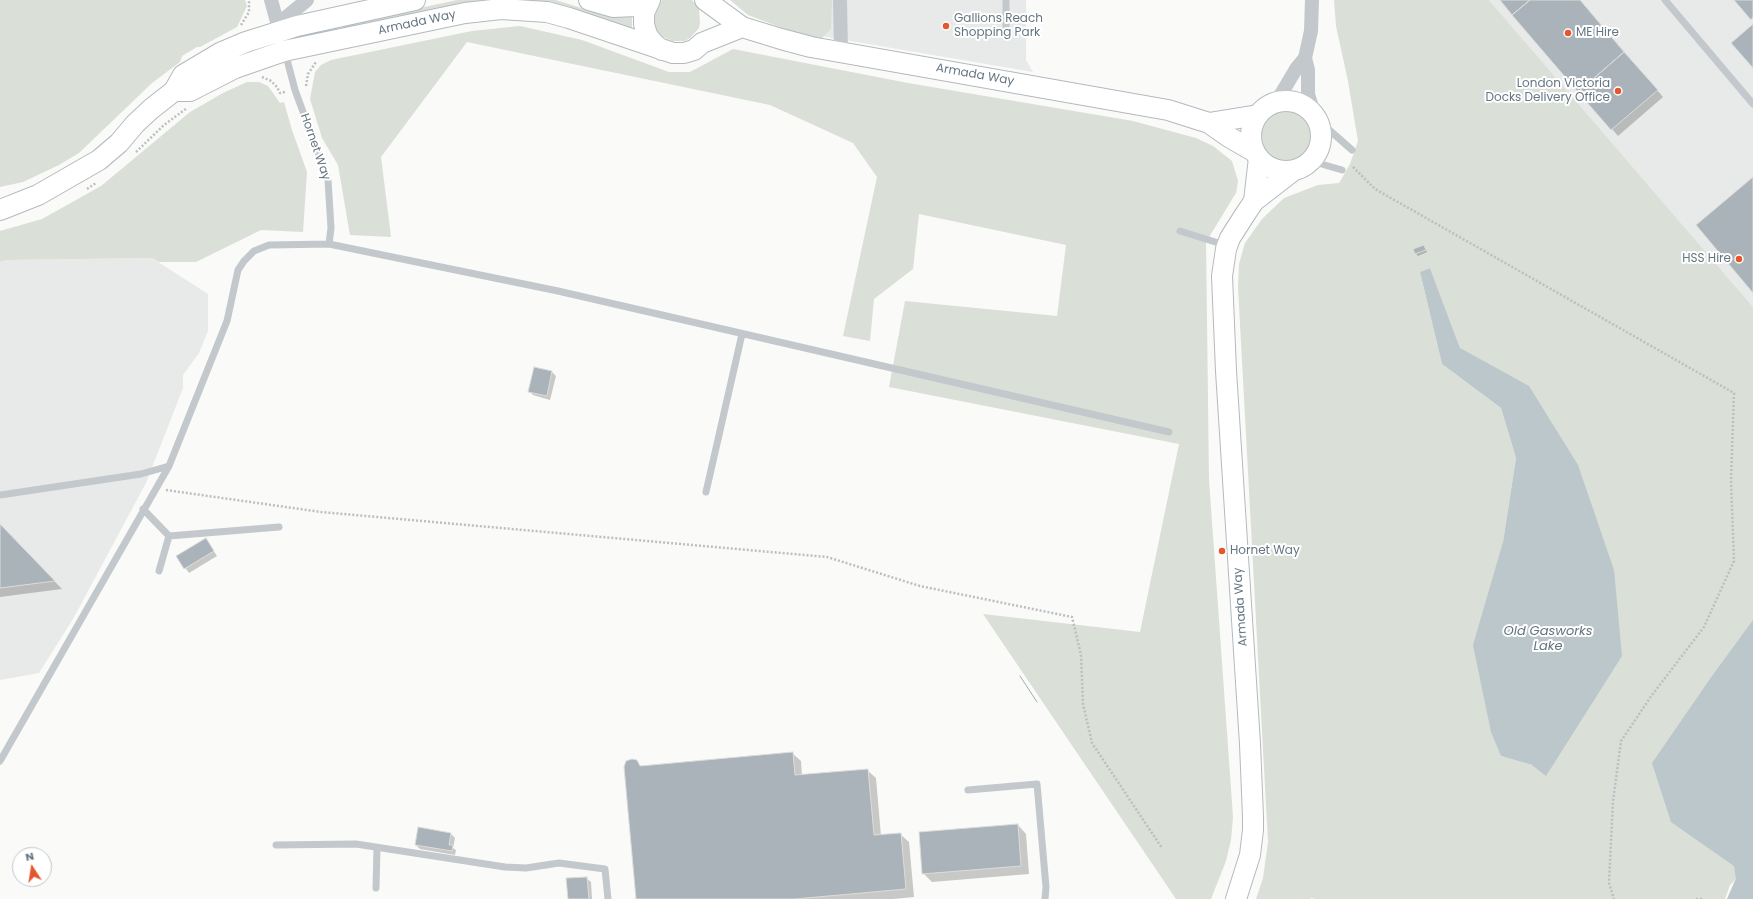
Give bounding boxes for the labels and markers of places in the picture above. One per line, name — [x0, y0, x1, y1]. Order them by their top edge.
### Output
place label: Gallions Reach Shopping Park — [954, 12, 1043, 40]
marker: Gallions Reach Shopping Park — [941, 21, 951, 31]
place label: ME Hire — [1576, 26, 1619, 40]
marker: ME Hire — [1563, 28, 1573, 38]
place label: London Victoria Docks Delivery Office — [1485, 77, 1610, 105]
marker: London Victoria Docks Delivery Office — [1613, 86, 1623, 96]
place label: HSS Hire — [1682, 252, 1731, 266]
marker: HSS Hire — [1734, 254, 1744, 264]
place label: Hornet Way — [1230, 544, 1300, 558]
marker: Hornet Way — [1217, 546, 1227, 556]

